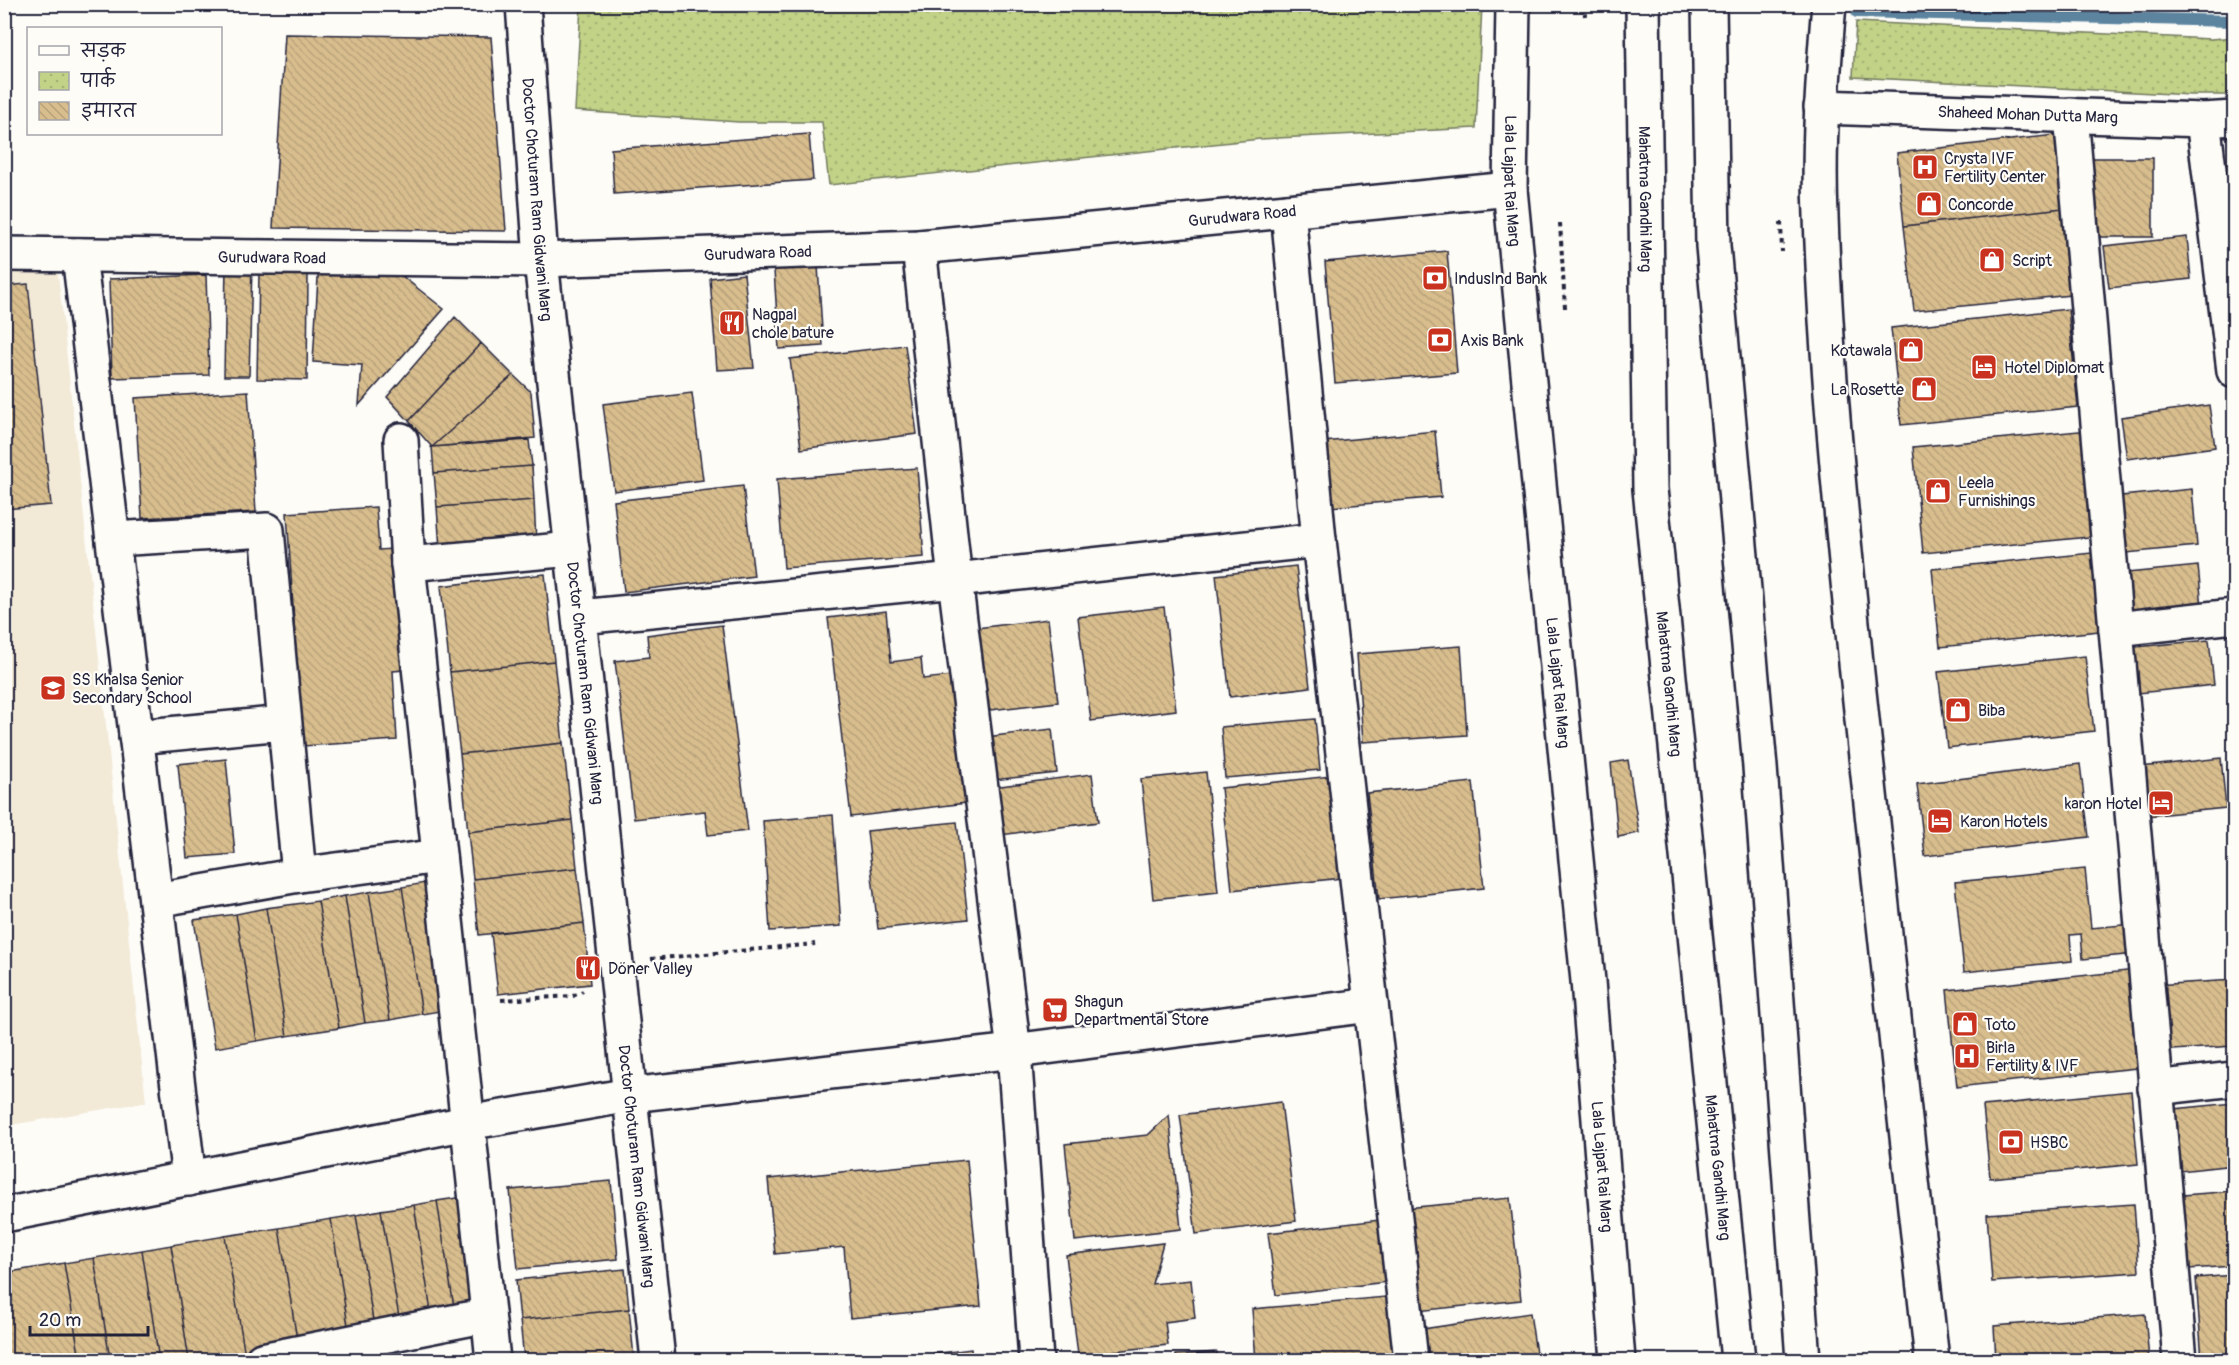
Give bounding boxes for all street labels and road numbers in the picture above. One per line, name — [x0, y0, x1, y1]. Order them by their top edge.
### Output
street label: Doctor Choturam Ram Gidwani Marg — [517, 77, 556, 322]
street label: Shaheed Mohan Dutta Marg — [1937, 102, 2118, 128]
street label: Lala Lajpat Rai Marg — [1499, 115, 1525, 248]
street label: Mahatma Gandhi Marg — [1634, 126, 1656, 272]
street label: Gurudwara Road — [1187, 201, 1297, 232]
street label: Gurudwara Road — [703, 242, 812, 265]
street label: Gurudwara Road — [218, 247, 326, 269]
street label: Doctor Choturam Ram Gidwani Marg — [562, 561, 608, 806]
street label: Mahatma Gandhi Marg — [1651, 610, 1686, 758]
street label: Lala Lajpat Rai Marg — [1541, 616, 1574, 749]
street label: Doctor Choturam Ram Gidwani Marg — [614, 1044, 659, 1289]
street label: Mahatma Gandhi Marg — [1700, 1094, 1735, 1241]
street label: Lala Lajpat Rai Marg — [1587, 1100, 1617, 1233]

